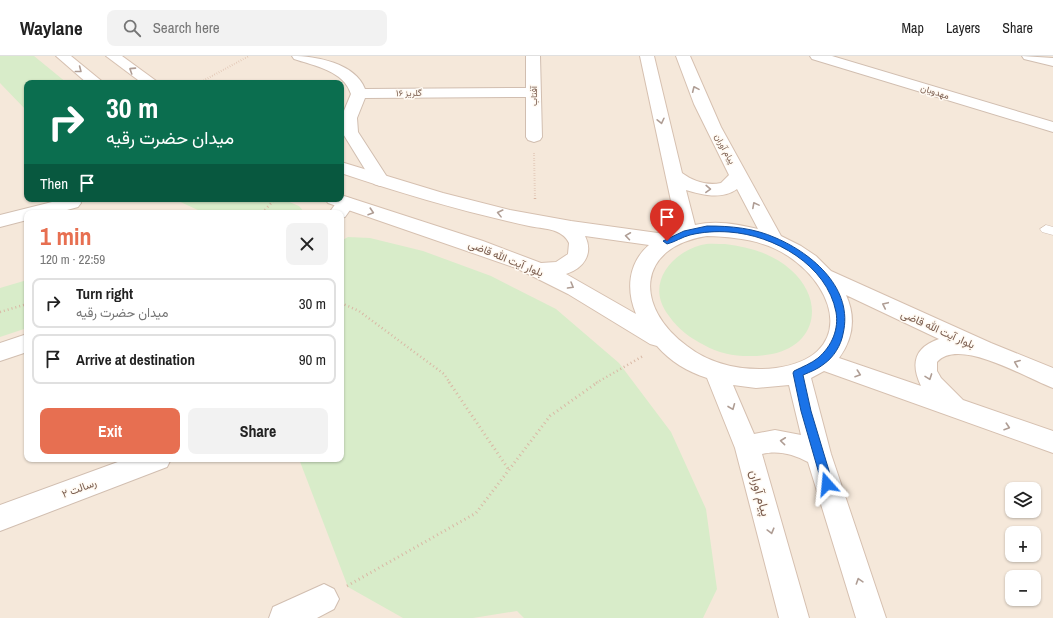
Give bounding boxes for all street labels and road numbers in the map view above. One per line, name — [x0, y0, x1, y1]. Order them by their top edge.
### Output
street label: مهدویان — [919, 82, 951, 102]
street label: آفتاب — [528, 85, 540, 106]
street label: گلریز ۱۶ — [396, 87, 422, 99]
street label: پیام آوران — [712, 132, 738, 166]
street label: بلوار آیت ‌الله قاضی — [466, 237, 546, 279]
street label: بلوار آیت ‌الله قاضی — [899, 306, 977, 352]
street label: پیام آوران — [745, 468, 774, 518]
street label: رسالت ۲ — [60, 475, 99, 501]

